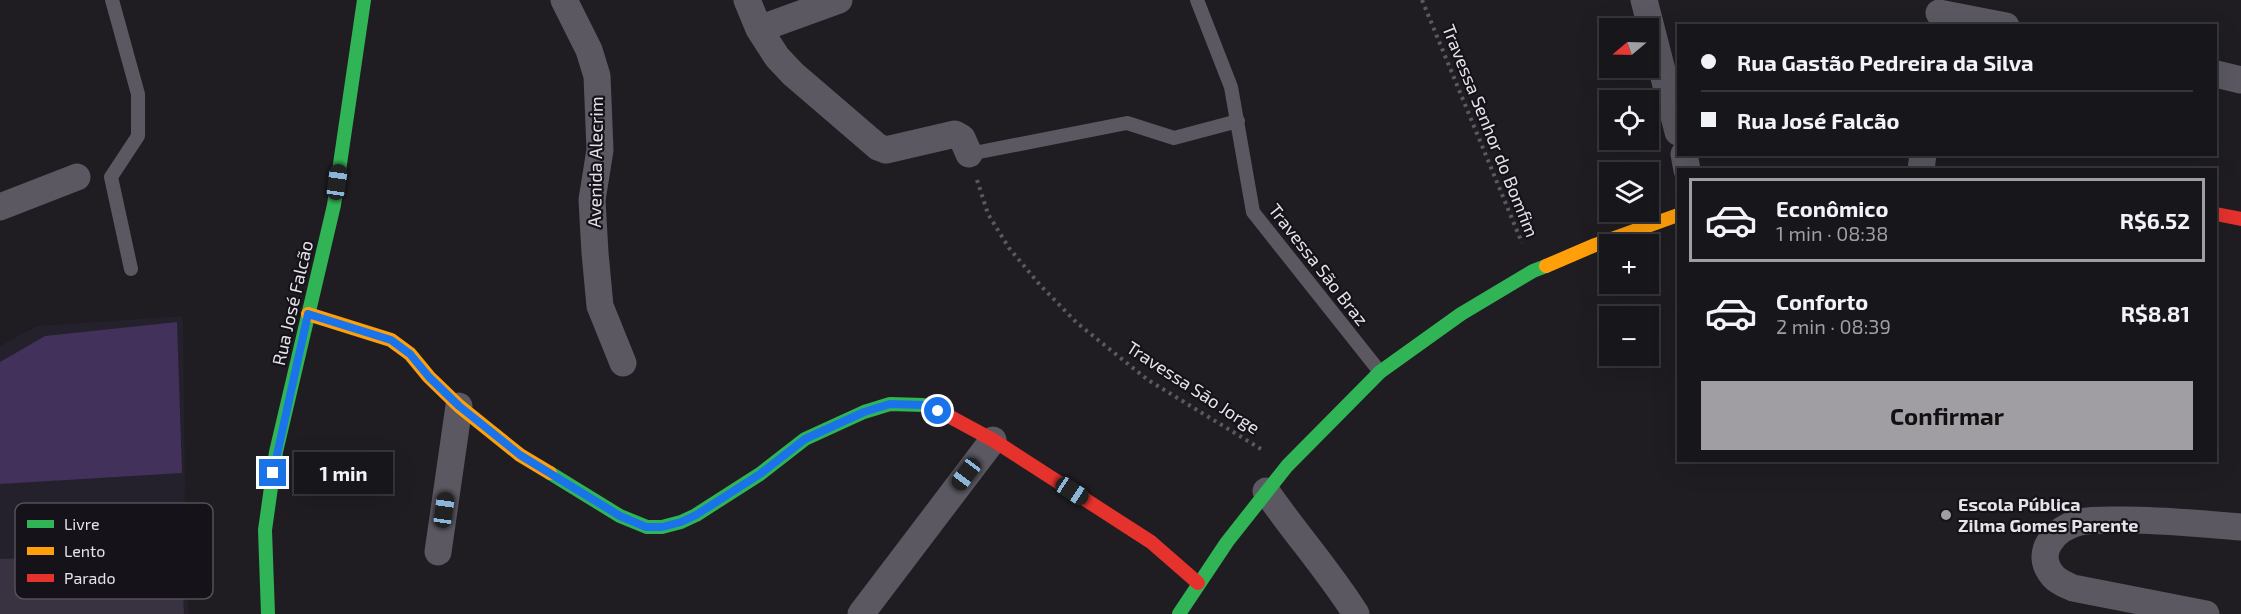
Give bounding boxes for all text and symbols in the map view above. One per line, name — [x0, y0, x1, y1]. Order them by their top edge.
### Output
north arrow — [1599, 18, 1659, 78]
map controls — [1599, 18, 1659, 366]
street label: Travessa Senhor do Bomfim — [1438, 21, 1544, 240]
text: Rua Gastão Pedreira da Silva — [1737, 49, 2034, 75]
button: locate — [1599, 90, 1659, 150]
street label: Avenida Alecrim — [583, 96, 607, 228]
text: Rua José Falcão — [1737, 107, 1899, 133]
button: layers — [1599, 162, 1659, 222]
car — [326, 163, 348, 201]
icon: car — [1704, 193, 1758, 247]
text: Econômico — [1776, 195, 1888, 221]
street label: Travessa São Braz — [1264, 199, 1373, 330]
text: R$6.52 — [2120, 207, 2190, 233]
text: 1 min · 08:38 — [1776, 221, 1888, 245]
button: + — [1599, 234, 1659, 294]
street label: Rua José Falcão — [267, 238, 317, 367]
icon: car — [1704, 286, 1758, 340]
text: Conforto — [1776, 288, 1868, 314]
text: R$8.81 — [2121, 300, 2190, 326]
button: − — [1599, 306, 1659, 366]
text: 2 min · 08:39 — [1776, 314, 1891, 338]
street label: Travessa Sāo Jorge — [1123, 336, 1264, 438]
button: Confirmar — [1701, 381, 2193, 450]
route start — [924, 397, 951, 424]
callout: 1 min — [294, 452, 393, 494]
car — [948, 454, 984, 494]
route end — [259, 459, 286, 486]
text: 1 min — [319, 461, 368, 485]
car — [1052, 474, 1092, 508]
car — [433, 491, 455, 529]
place label: Escola Pública Zilma Gomes Parente — [1958, 493, 2139, 536]
legend — [15, 503, 213, 599]
marker: Escola Pública Zilma Gomes Parente — [1939, 508, 1953, 522]
text: Livre — [64, 514, 99, 533]
text: Lento — [64, 541, 105, 560]
text: Parado — [64, 568, 116, 587]

